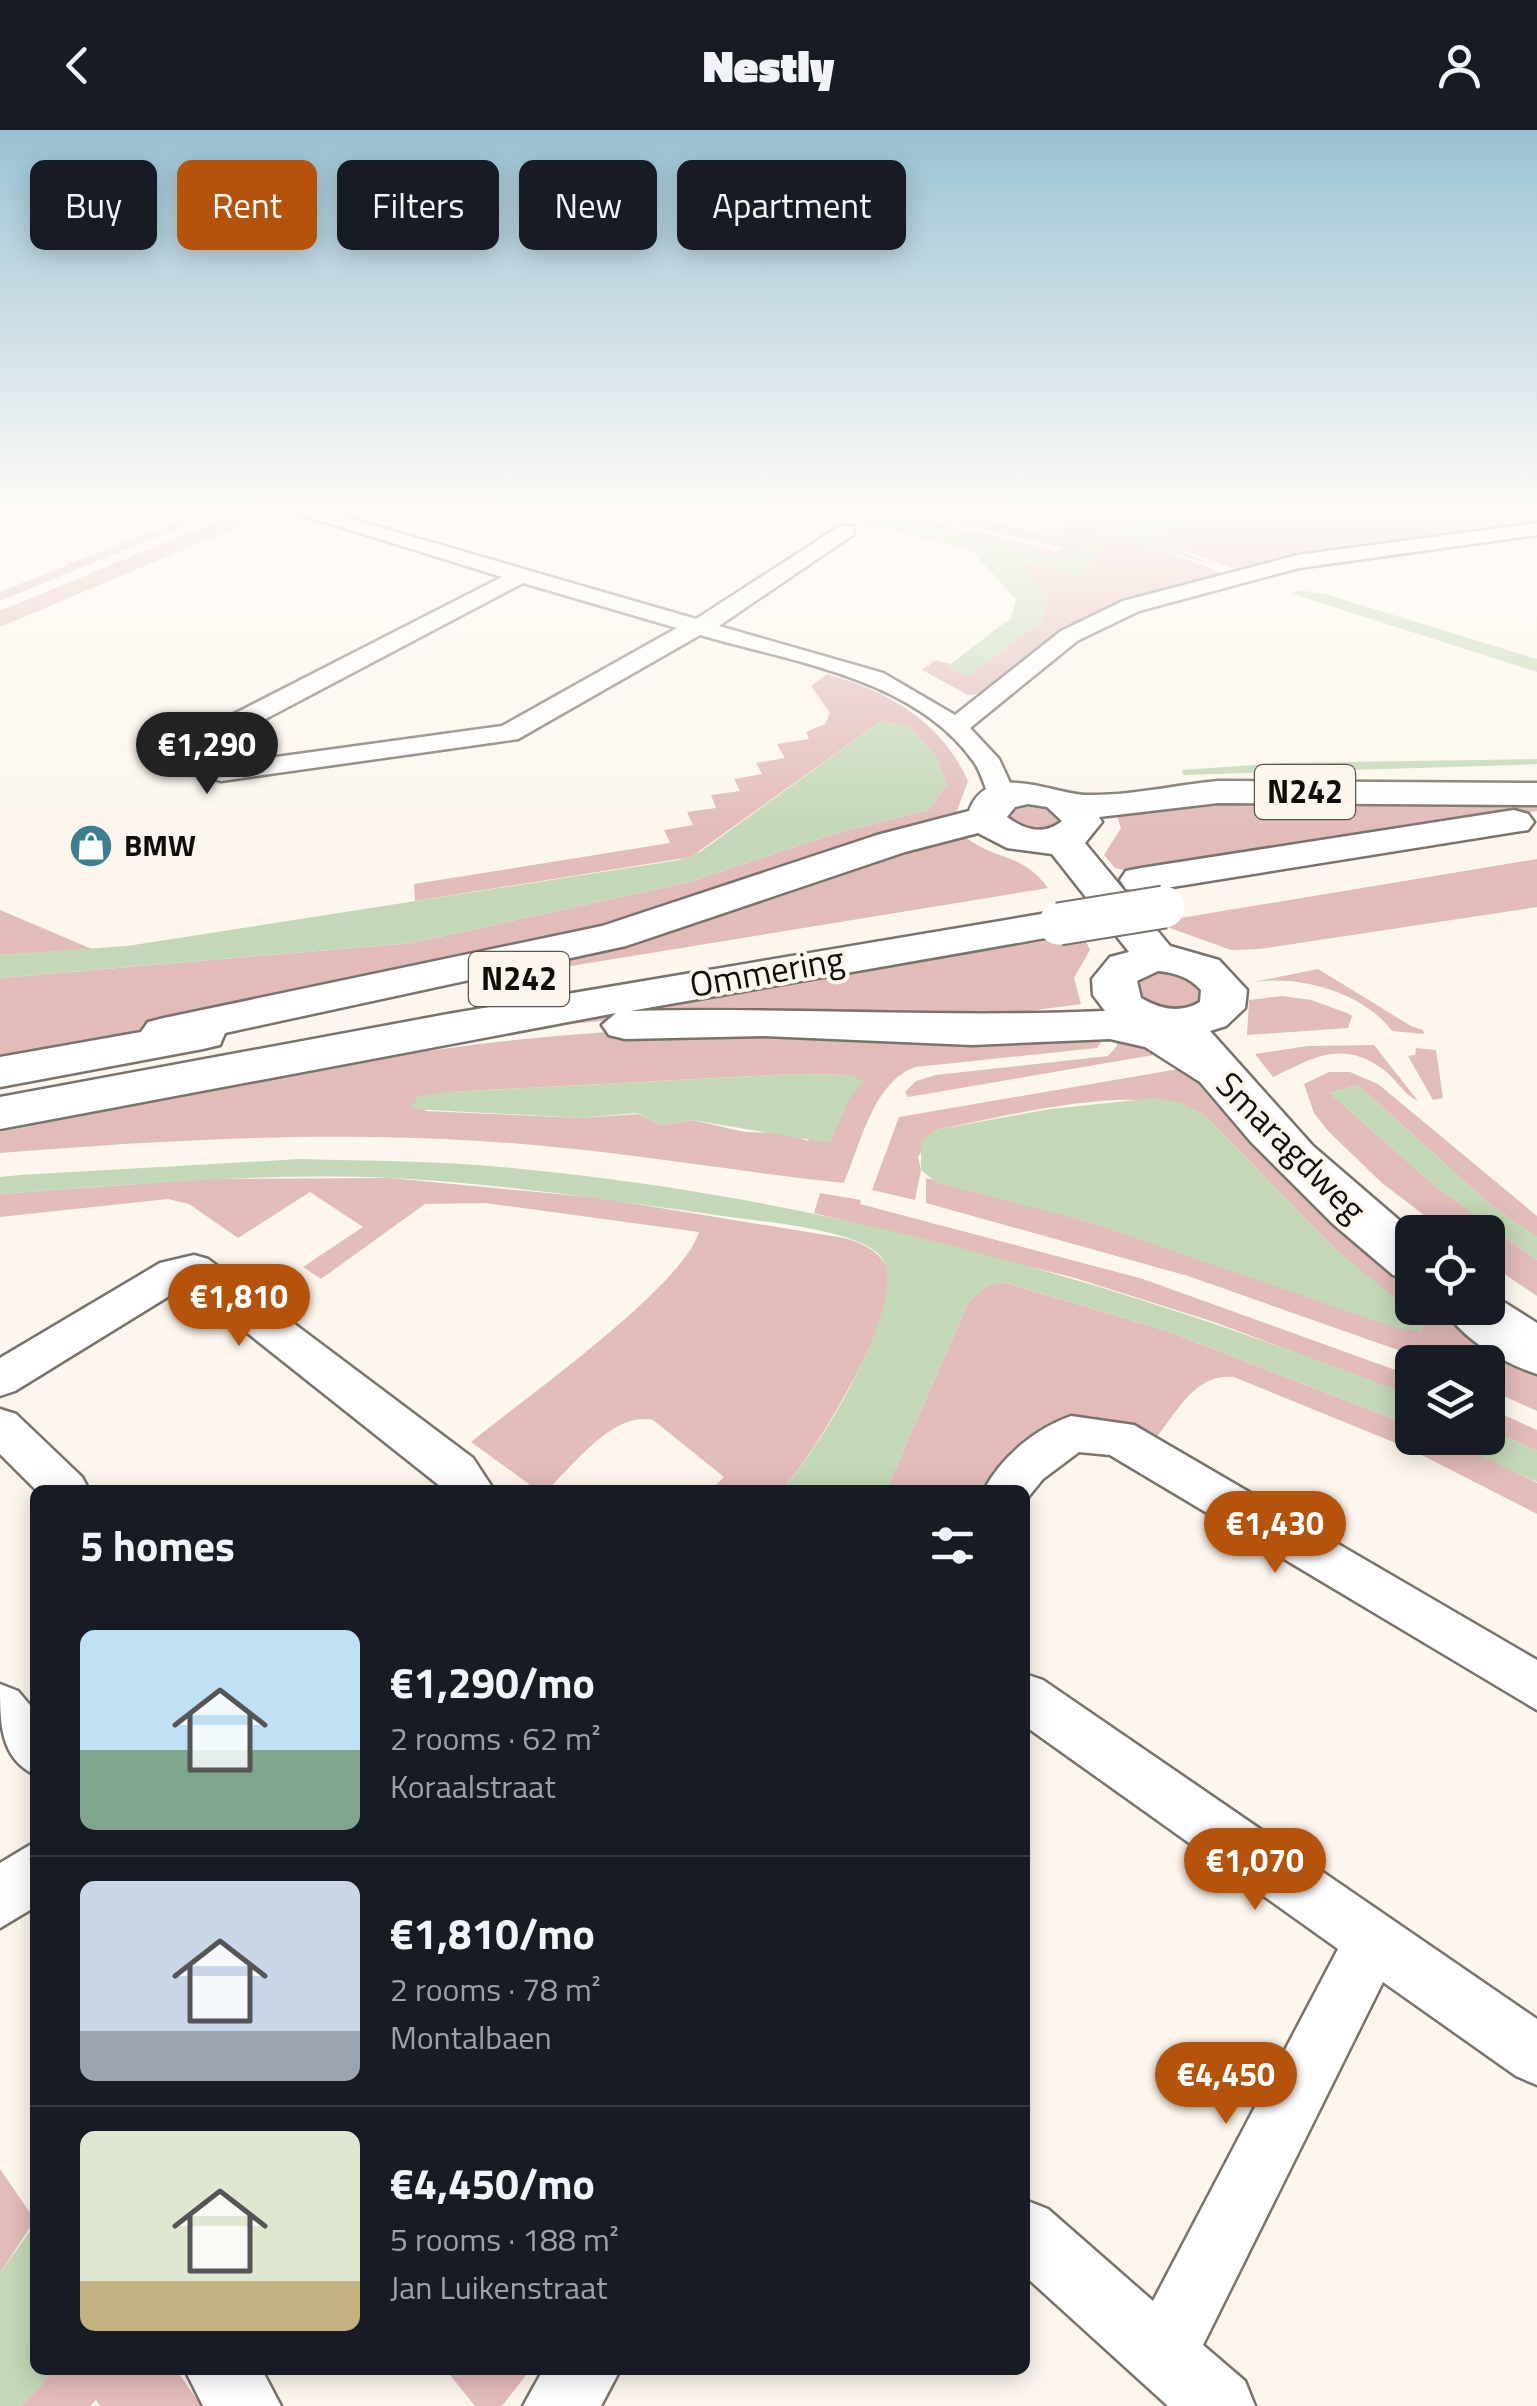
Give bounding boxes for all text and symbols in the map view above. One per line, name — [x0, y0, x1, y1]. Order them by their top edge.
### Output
text: Nestly — [703, 31, 834, 99]
icon: back — [50, 38, 105, 93]
icon: person — [1432, 38, 1487, 93]
chip: Buy — [30, 160, 157, 250]
chip: Rent — [177, 160, 317, 250]
chip: Filters — [337, 160, 499, 250]
chip: New — [519, 160, 657, 250]
chip: Apartment — [677, 160, 906, 250]
pin: €1,290 — [126, 712, 288, 797]
text: €1,290 — [158, 720, 256, 768]
road number: N242 — [1255, 765, 1355, 819]
place label: BMW — [124, 822, 196, 868]
shop icon: BMW — [68, 823, 114, 869]
street label: Ommering — [685, 931, 848, 1011]
road number: N242 — [469, 952, 569, 1006]
street label: Smaragdweg — [1204, 1059, 1379, 1234]
map controls — [1395, 1215, 1505, 1455]
button: locate — [1395, 1215, 1505, 1325]
pin: €1,810 — [158, 1264, 320, 1349]
text: €1,810 — [190, 1272, 288, 1320]
button: layers — [1395, 1345, 1505, 1455]
pin: €1,430 — [1194, 1491, 1356, 1576]
text: €1,430 — [1226, 1499, 1324, 1547]
text: 5 homes — [80, 1513, 235, 1577]
icon: filters — [925, 1518, 980, 1573]
text: €1,290/mo — [390, 1650, 595, 1714]
icon: home — [160, 1670, 280, 1790]
text: 2 rooms · 62 m² — [390, 1714, 601, 1762]
text: Koraalstraat — [390, 1762, 556, 1810]
pin: €1,070 — [1174, 1828, 1336, 1913]
text: €1,070 — [1206, 1836, 1304, 1884]
text: €1,810/mo — [390, 1901, 595, 1965]
icon: home — [160, 1921, 280, 2041]
text: 2 rooms · 78 m² — [390, 1965, 601, 2013]
text: Montalbaen — [390, 2013, 552, 2061]
pin: €4,450 — [1145, 2042, 1307, 2127]
text: €4,450 — [1177, 2050, 1275, 2098]
text: €4,450/mo — [390, 2151, 595, 2215]
icon: home — [160, 2171, 280, 2291]
text: 5 rooms · 188 m² — [390, 2215, 619, 2263]
text: Jan Luikenstraat — [390, 2263, 607, 2311]

